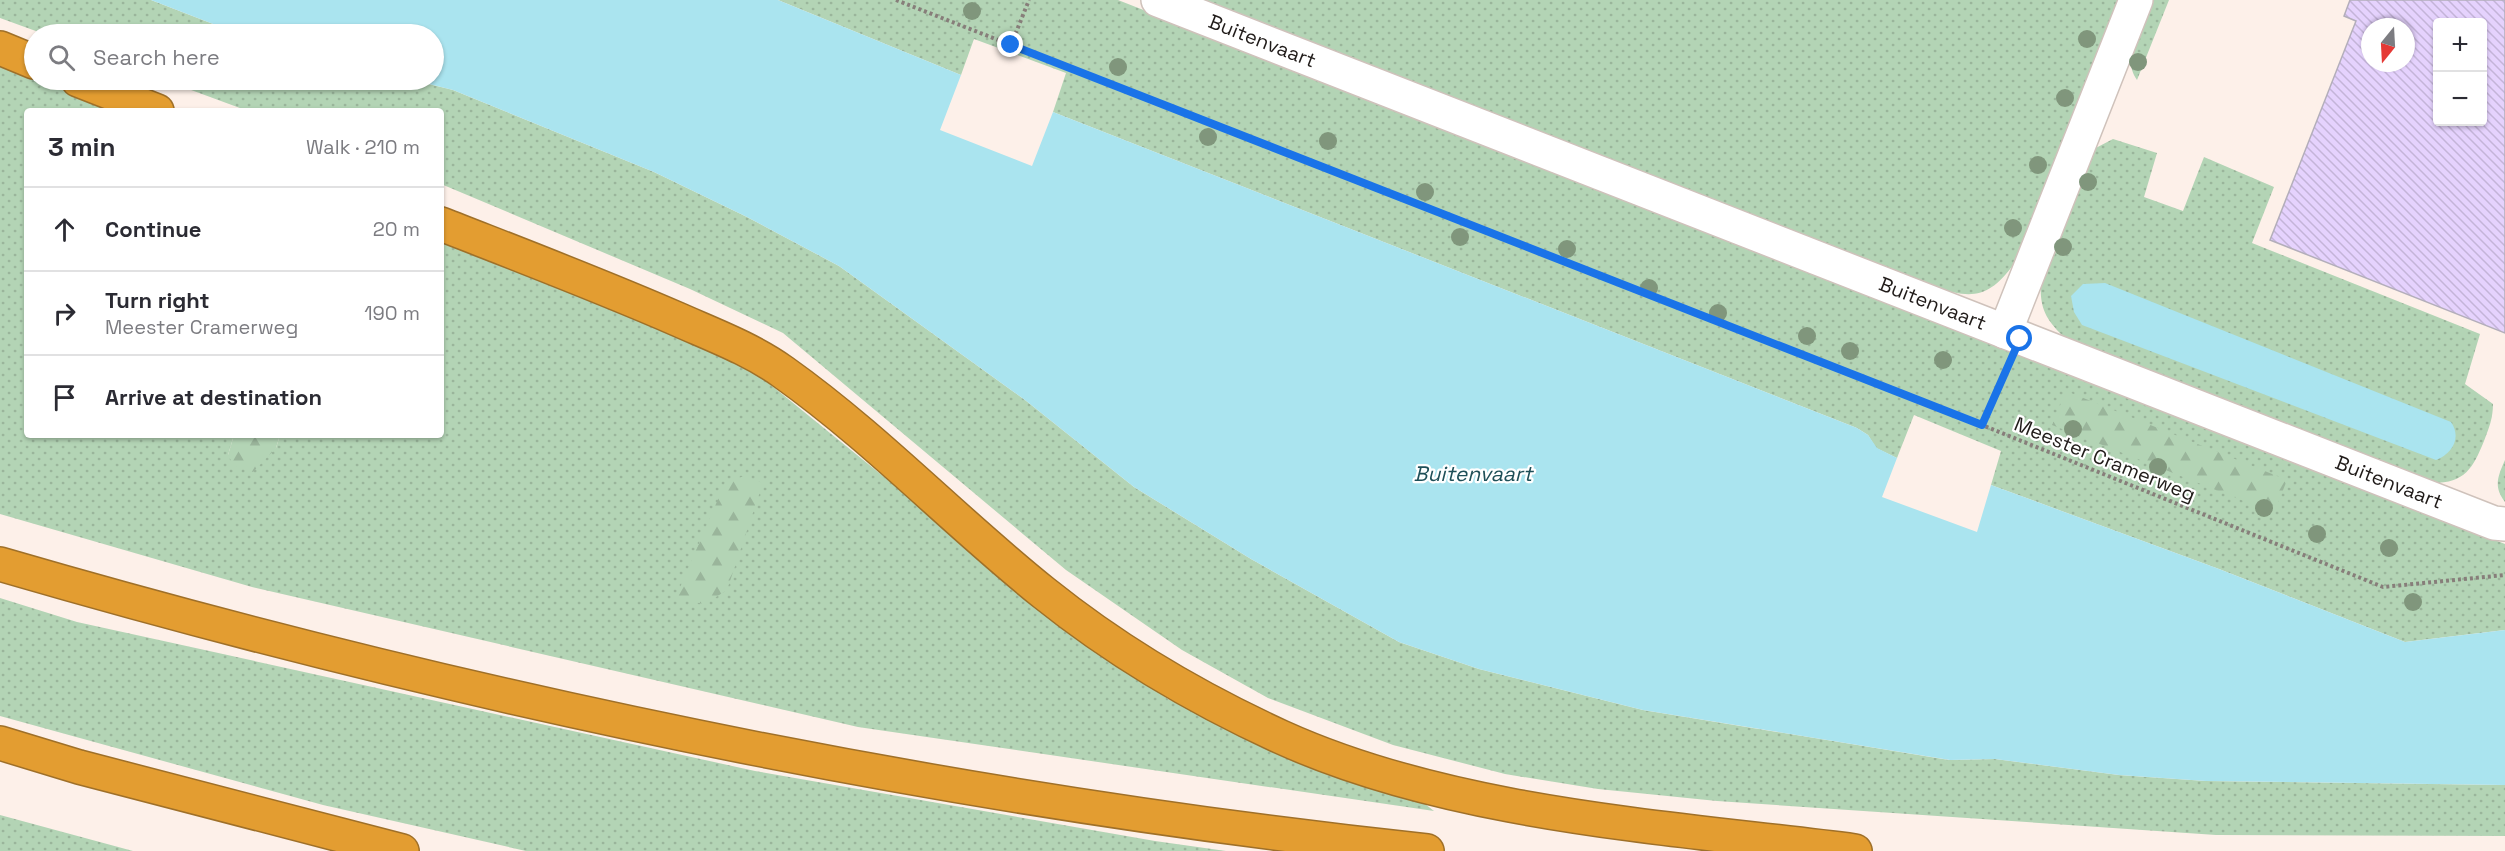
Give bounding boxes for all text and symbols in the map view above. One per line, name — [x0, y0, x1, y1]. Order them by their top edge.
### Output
street label: Buitenvaart — [1205, 8, 1320, 74]
north arrow — [2361, 18, 2415, 72]
map controls — [2433, 18, 2487, 126]
button: + — [2433, 18, 2487, 72]
search box — [24, 24, 444, 90]
route end — [997, 31, 1023, 57]
icon: search — [45, 41, 78, 74]
text: Search here — [93, 43, 220, 71]
button: − — [2433, 72, 2487, 126]
text: 3 min — [48, 130, 116, 164]
text: Walk · 210 m — [306, 134, 420, 160]
icon: ahead — [48, 213, 81, 246]
text: Continue — [105, 215, 201, 243]
text: 20 m — [373, 216, 420, 242]
street label: Buitenvaart — [1875, 271, 1990, 336]
text: Turn right — [105, 286, 210, 314]
icon: right — [48, 297, 81, 330]
text: 190 m — [364, 300, 420, 326]
text: Meester Cramerweg — [105, 314, 298, 340]
route start — [2006, 325, 2032, 351]
icon: arrive — [48, 381, 81, 414]
text: Arrive at destination — [105, 383, 322, 411]
street label: Meester Cramerweg — [2011, 411, 2199, 507]
street label: Buitenvaart — [2332, 449, 2447, 515]
water label: Buitenvaart — [1414, 460, 1535, 487]

